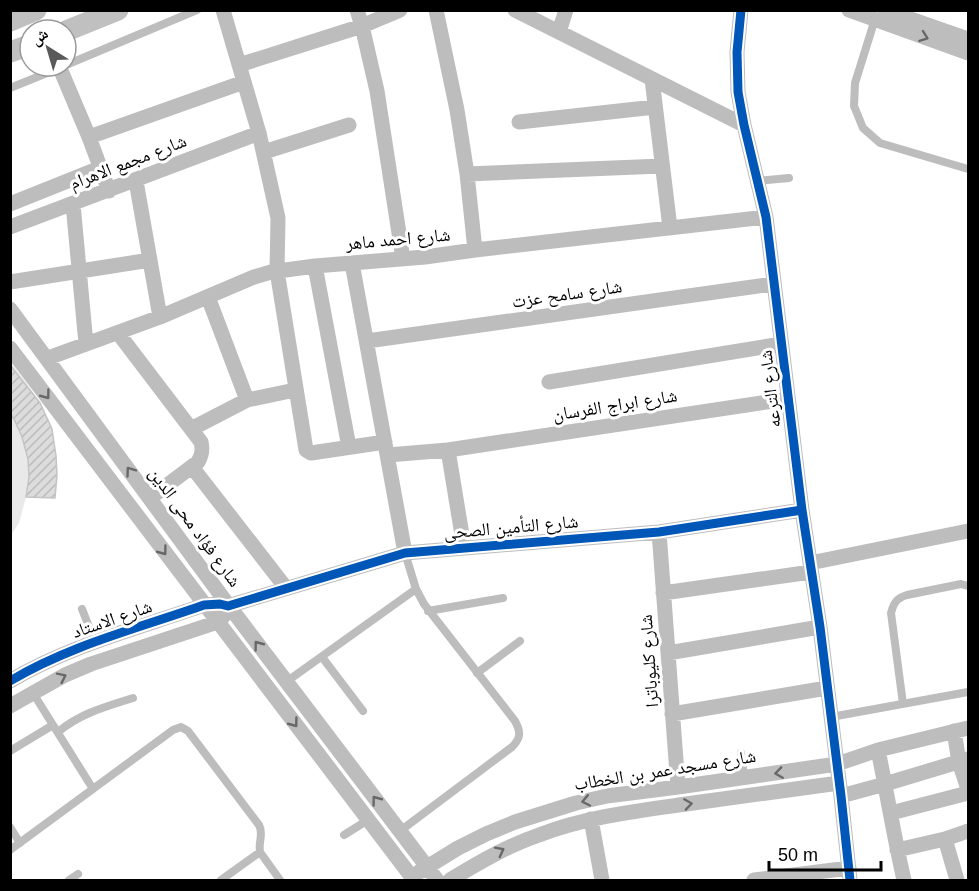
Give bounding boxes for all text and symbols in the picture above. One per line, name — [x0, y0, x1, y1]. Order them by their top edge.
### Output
north arrow — [18, 18, 78, 78]
text: ش — [27, 25, 52, 49]
one-way arrow — [918, 30, 929, 43]
street label: شارع مجمع الاهرام — [67, 131, 190, 195]
street label: شارع احمد ماهر — [344, 224, 451, 255]
street label: شارع سامح عزت — [511, 276, 624, 314]
street label: شارع الترعه — [755, 349, 786, 429]
street label: شارع ابراج الفرسان — [551, 385, 679, 427]
one-way arrow — [38, 388, 49, 399]
street label: شارع فؤاد محى الدين — [144, 463, 245, 591]
one-way arrow — [126, 467, 137, 478]
street label: شارع التأمين الصحى — [443, 510, 579, 544]
one-way arrow — [156, 544, 167, 555]
street label: شارع الاستاد — [69, 596, 155, 643]
street label: شارع كليوباترا — [636, 614, 663, 708]
one-way arrow — [255, 641, 266, 652]
one-way arrow — [55, 673, 66, 685]
one-way arrow — [286, 716, 297, 727]
street label: شارع مسجد عمر بن الخطاب — [573, 746, 758, 795]
one-way arrow — [774, 766, 783, 778]
one-way arrow — [581, 793, 591, 806]
one-way arrow — [373, 796, 384, 807]
one-way arrow — [684, 798, 693, 810]
scale bar — [769, 834, 882, 872]
text: 50 m — [778, 845, 818, 865]
one-way arrow — [494, 847, 505, 859]

